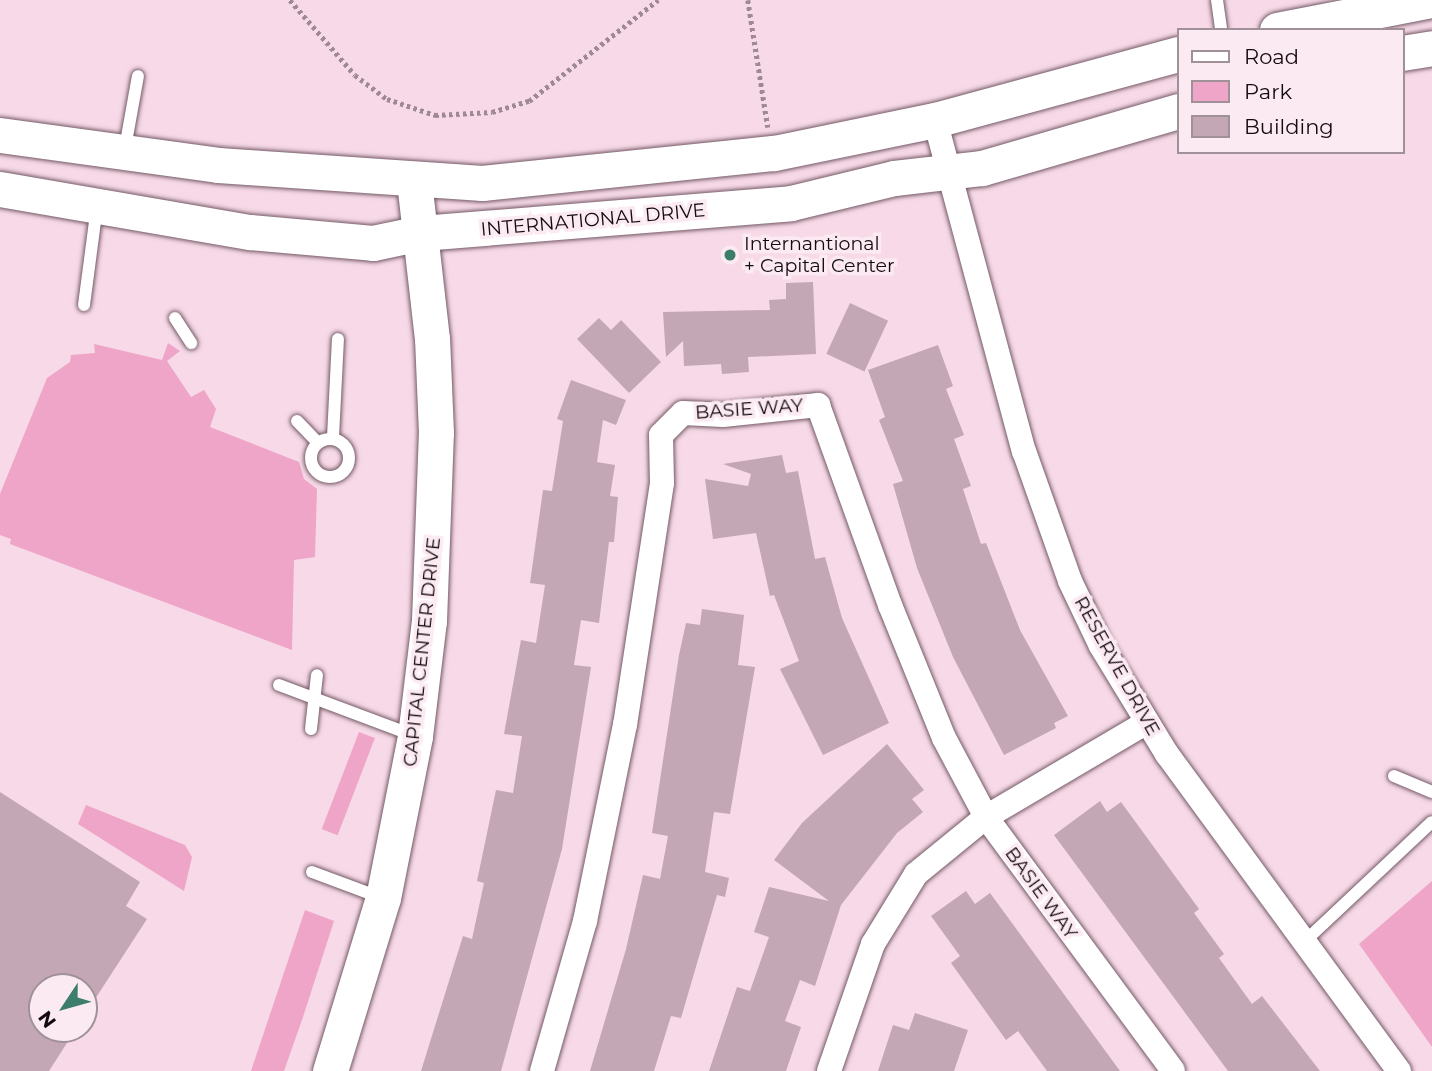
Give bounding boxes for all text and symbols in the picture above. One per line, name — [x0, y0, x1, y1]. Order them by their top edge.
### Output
legend — [1176, 28, 1404, 154]
text: Road — [1244, 44, 1299, 69]
text: Park — [1244, 79, 1292, 104]
text: Building — [1244, 114, 1334, 139]
street label: INTERNATIONAL DRIVE — [480, 199, 706, 241]
place label: Internantional + Capital Center — [744, 233, 895, 277]
marker: Internantional + Capital Center — [722, 247, 738, 263]
street label: BASIE WAY — [694, 394, 804, 424]
street label: CAPITAL CENTER DRIVE — [399, 536, 445, 768]
street label: RESERVE DRIVE — [1069, 592, 1165, 740]
street label: BASIE WAY — [1000, 843, 1082, 943]
north arrow — [28, 973, 98, 1043]
text: N — [33, 1006, 61, 1032]

